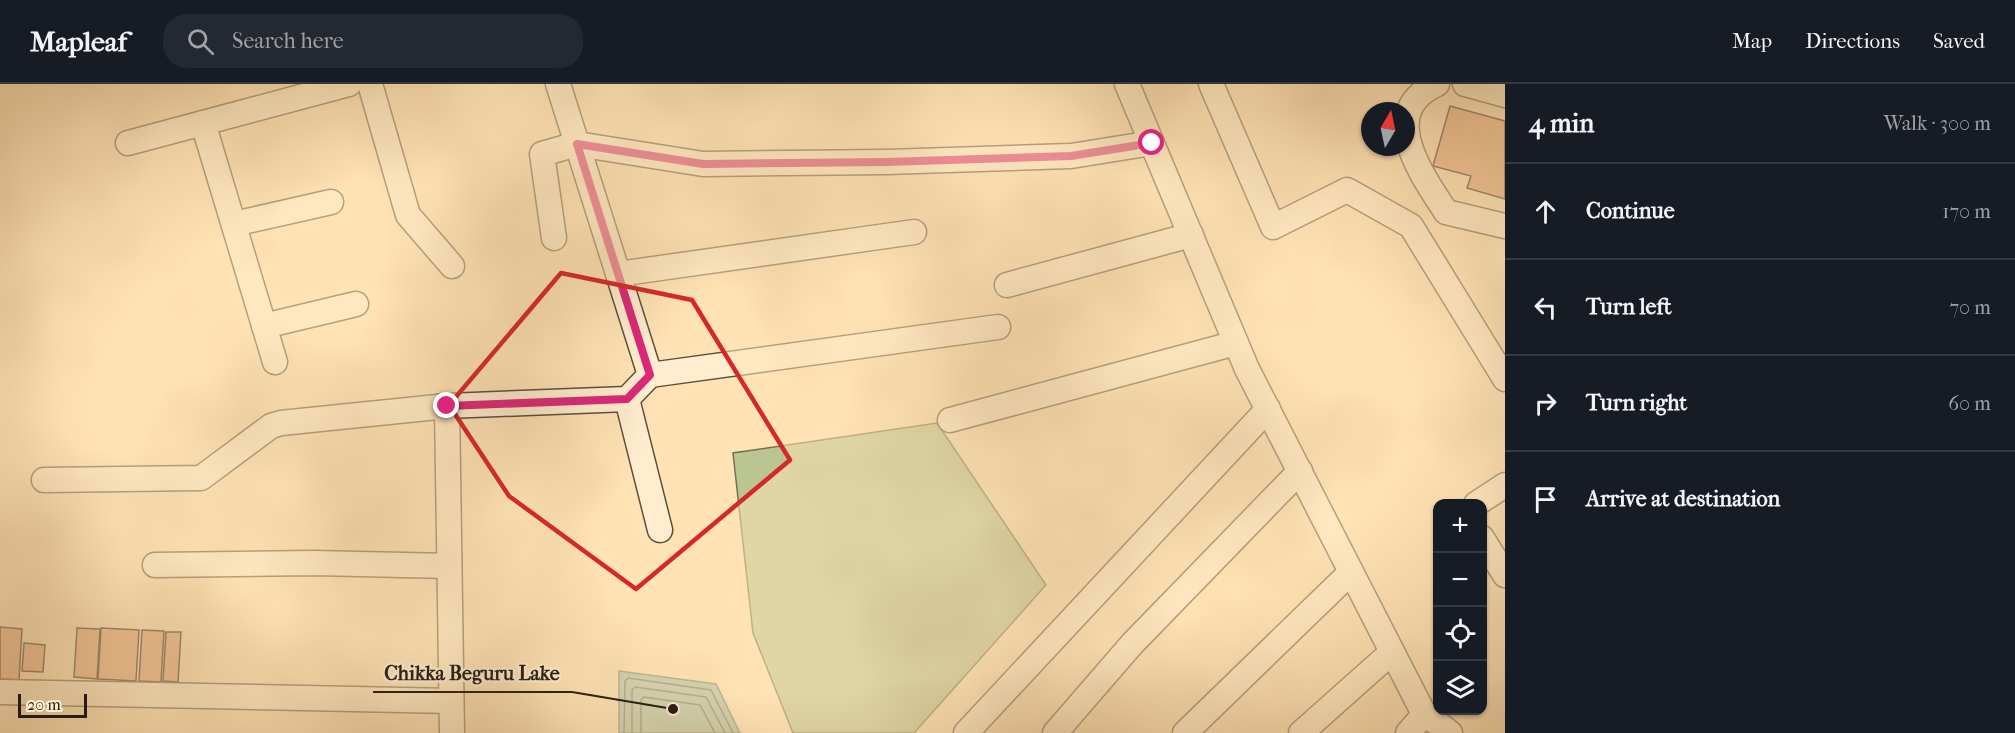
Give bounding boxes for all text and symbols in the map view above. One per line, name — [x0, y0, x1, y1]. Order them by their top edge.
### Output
search box — [163, 14, 583, 68]
text: Mapleaf — [30, 25, 127, 58]
icon: search — [184, 25, 217, 58]
text: Search here — [232, 28, 344, 54]
text: Map — [1732, 29, 1772, 53]
text: Directions — [1805, 29, 1900, 53]
text: Saved — [1933, 29, 1985, 53]
north arrow — [1361, 102, 1415, 156]
text: 4 min — [1529, 108, 1594, 139]
text: Walk · 300 m — [1884, 112, 1991, 135]
route start — [1138, 129, 1164, 155]
icon: ahead — [1529, 195, 1562, 228]
text: Continue — [1586, 198, 1675, 224]
text: 170 m — [1942, 200, 1991, 223]
icon: left — [1529, 291, 1562, 324]
text: Turn left — [1586, 294, 1672, 320]
text: 70 m — [1949, 296, 1991, 319]
icon: right — [1529, 387, 1562, 420]
text: Turn right — [1586, 390, 1687, 416]
route end — [433, 392, 459, 418]
text: 60 m — [1948, 392, 1991, 415]
icon: arrive — [1529, 483, 1562, 516]
text: Arrive at destination — [1586, 486, 1780, 512]
map controls — [1433, 499, 1487, 715]
button: + — [1433, 499, 1487, 553]
button: − — [1433, 553, 1487, 607]
button: locate — [1433, 607, 1487, 661]
callout: Chikka Beguru Lake — [373, 654, 572, 692]
button: layers — [1433, 661, 1487, 715]
text: Chikka Beguru Lake — [384, 662, 560, 685]
scale bar — [18, 691, 87, 718]
text: 20 m — [27, 695, 61, 714]

